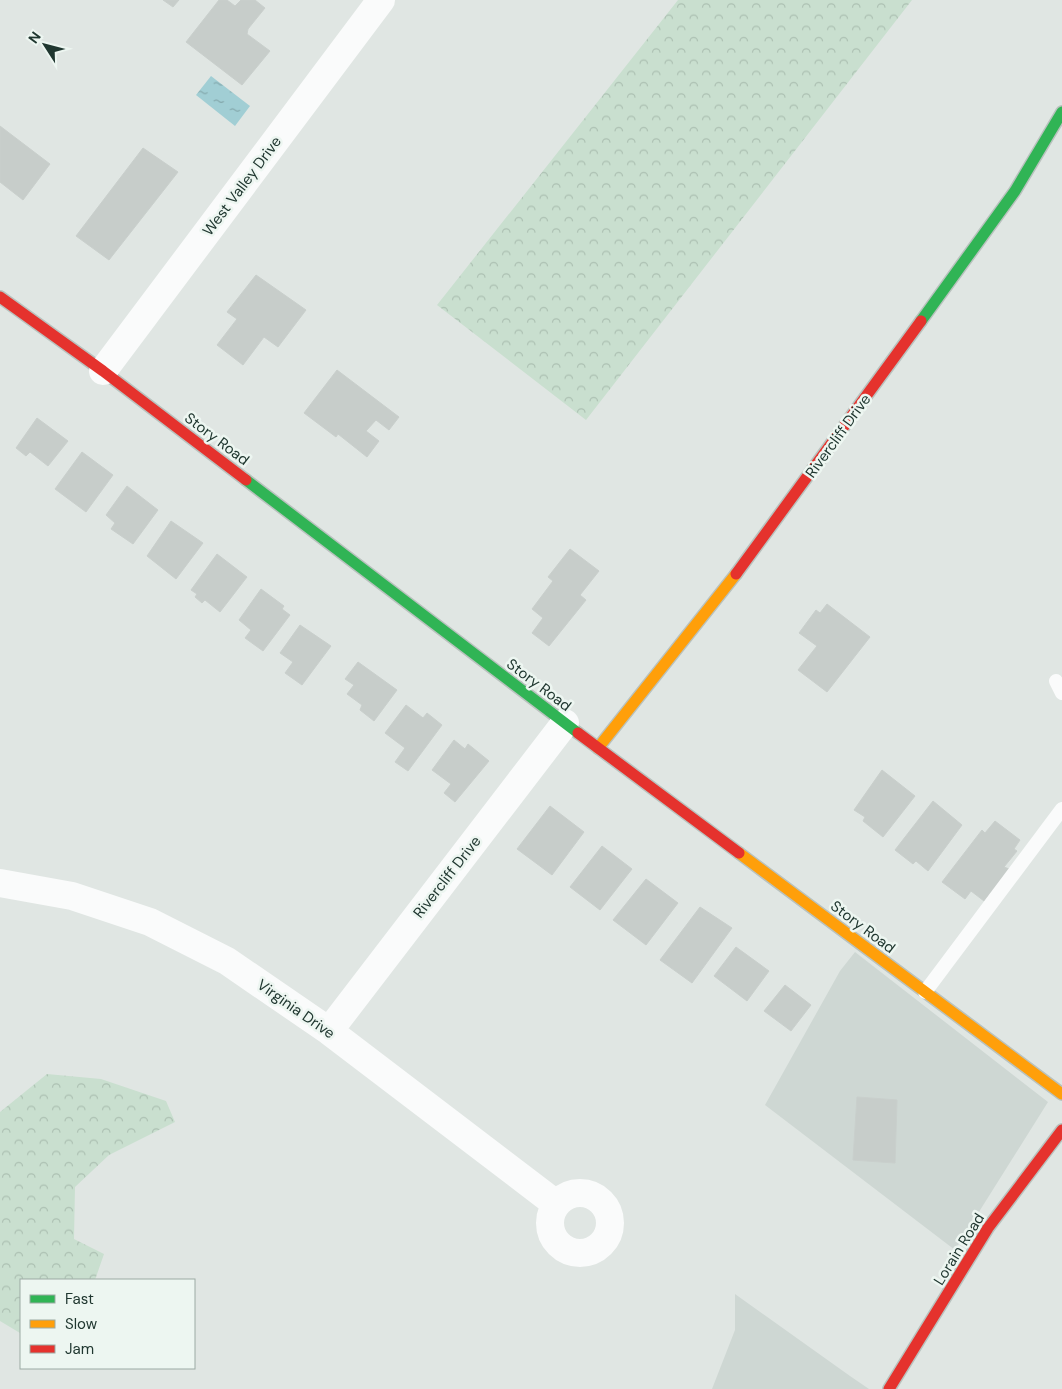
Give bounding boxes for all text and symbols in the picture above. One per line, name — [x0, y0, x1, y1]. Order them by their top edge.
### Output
north arrow — [20, 20, 70, 70]
text: N — [24, 28, 45, 47]
street label: West Valley Drive — [198, 132, 286, 240]
street label: Rivercliff Drive — [801, 390, 875, 482]
street label: Story Road — [181, 408, 253, 470]
street label: Story Road — [503, 654, 575, 716]
street label: Rivercliff Drive — [409, 832, 485, 922]
street label: Story Road — [827, 896, 899, 958]
street label: Virginia Drive — [253, 975, 339, 1043]
street label: Lorain Road — [929, 1209, 989, 1289]
legend — [20, 1279, 195, 1369]
text: Fast — [65, 1289, 94, 1309]
text: Slow — [65, 1314, 98, 1334]
text: Jam — [65, 1339, 94, 1359]

